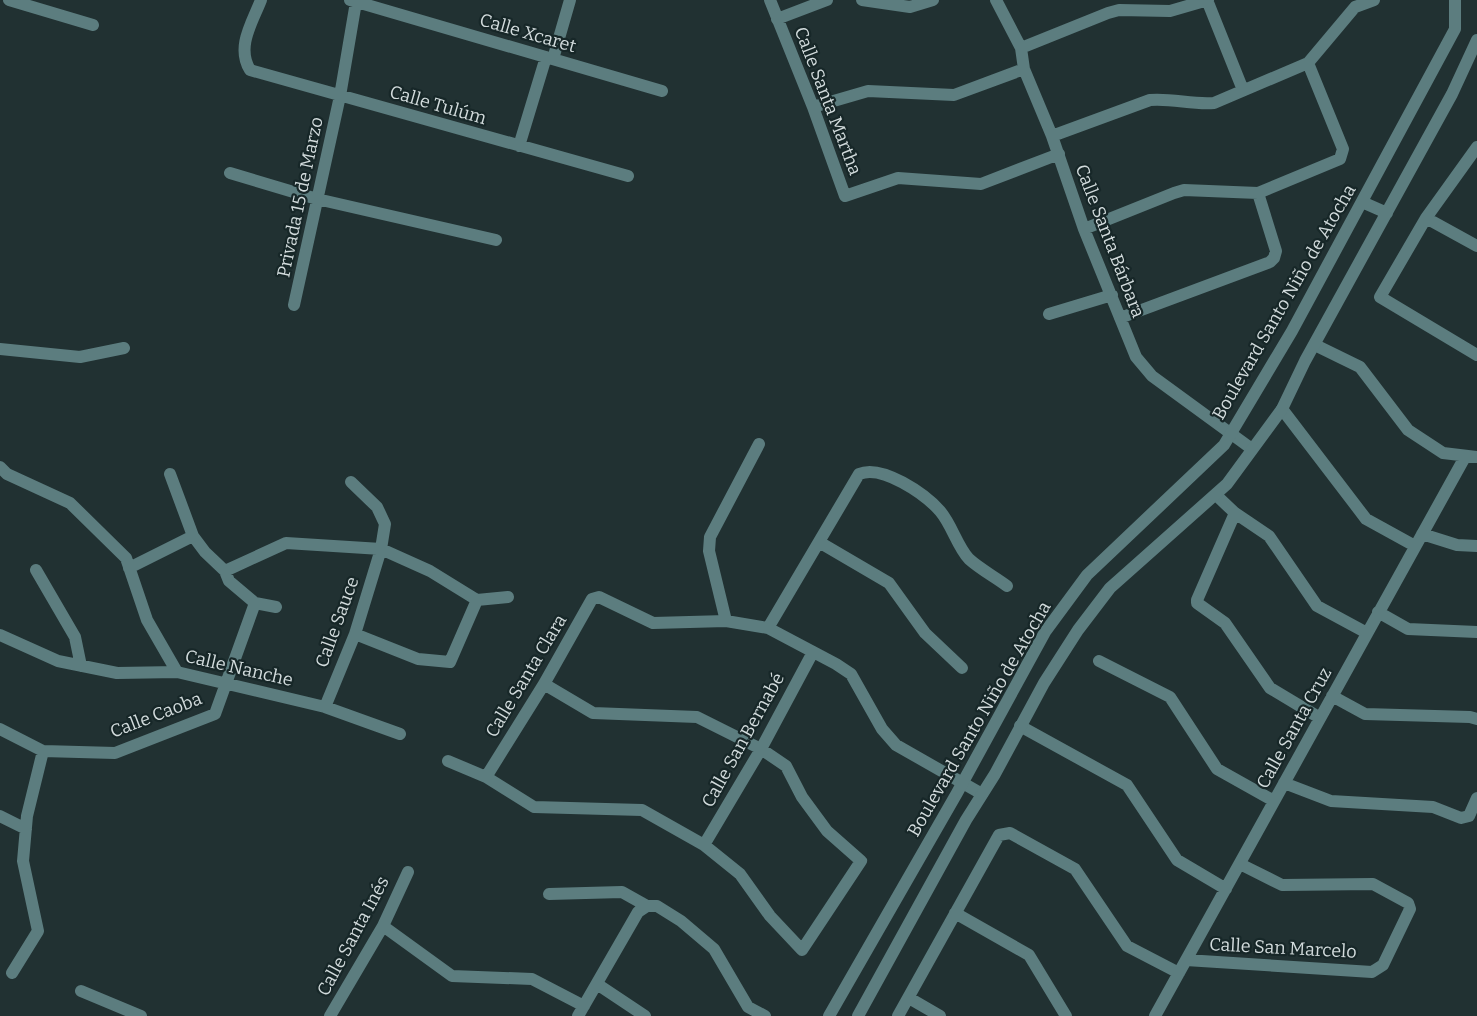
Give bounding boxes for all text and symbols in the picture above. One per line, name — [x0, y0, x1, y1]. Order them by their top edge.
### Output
street label: Calle Xcaret — [477, 9, 579, 57]
street label: Calle Santa Martha — [790, 24, 866, 178]
street label: Calle Tulúm — [387, 81, 489, 129]
street label: Privada 15 de Marzo — [272, 115, 328, 279]
street label: Calle Santa Bárbara — [1071, 161, 1149, 321]
street label: Boulevard Santo Niño de Atocha — [1207, 180, 1361, 424]
street label: Calle Sauce — [310, 574, 364, 670]
street label: Boulevard Santo Niño de Atocha — [902, 597, 1056, 841]
street label: Calle Santa Clara — [481, 610, 571, 741]
street label: Calle Nanche — [183, 645, 295, 691]
street label: Calle Santa Cruz — [1252, 664, 1336, 792]
street label: Calle San Bernabé — [697, 669, 789, 811]
street label: Calle Caoba — [107, 687, 205, 743]
street label: Calle Santa Inés — [312, 872, 394, 1000]
street label: Calle San Marcelo — [1209, 933, 1357, 963]

